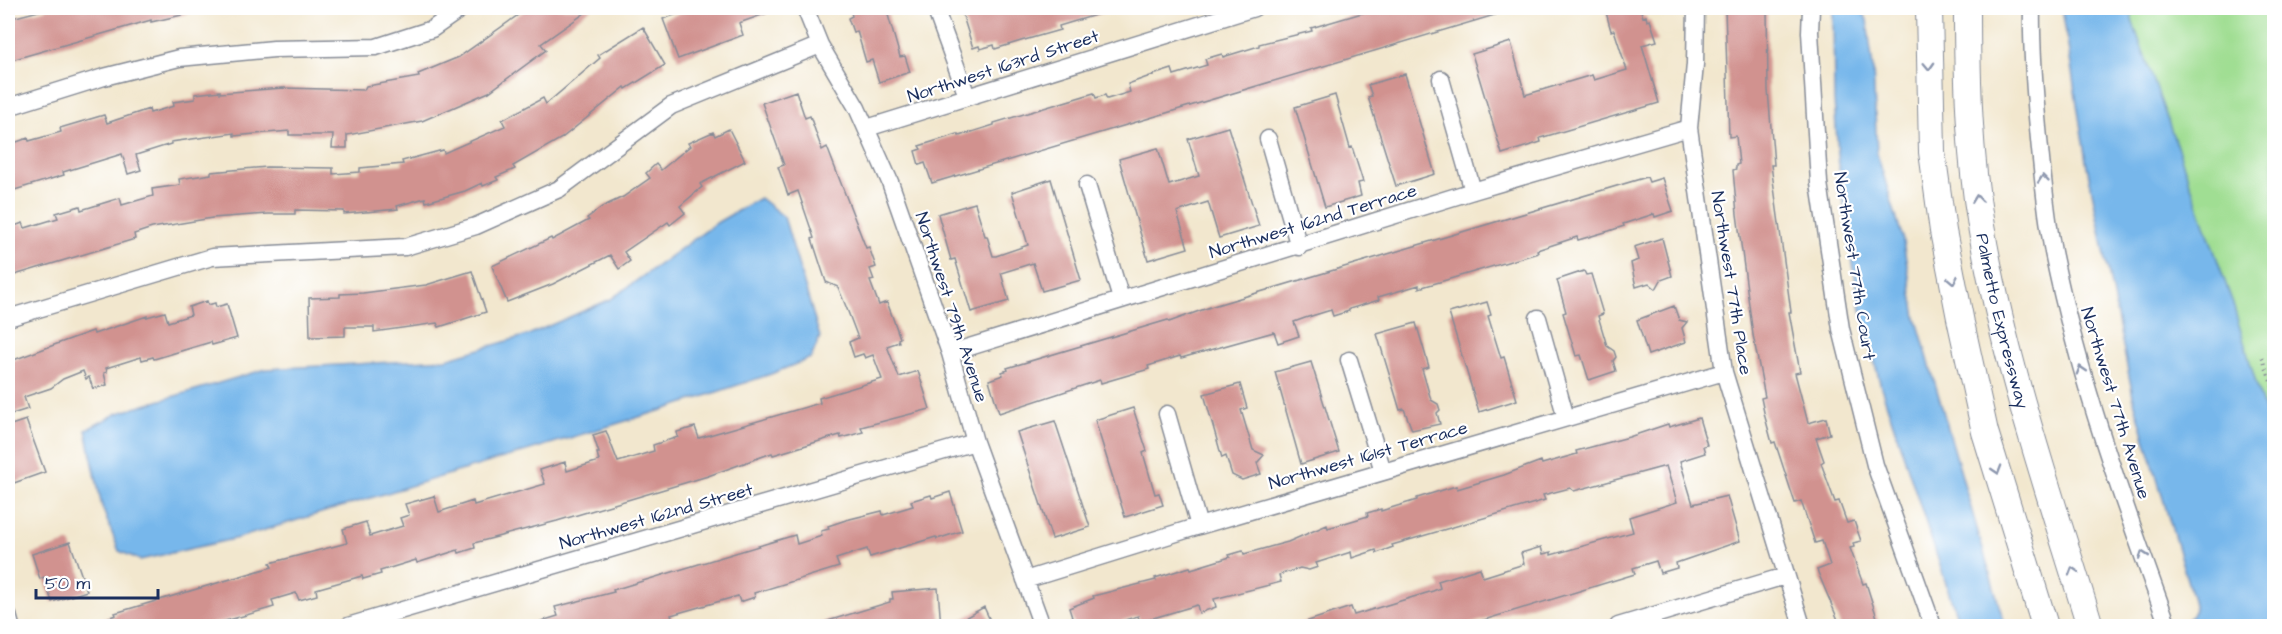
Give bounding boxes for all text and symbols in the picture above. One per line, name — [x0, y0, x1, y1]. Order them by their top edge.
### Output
street label: Northwest 163rd Street — [904, 23, 1103, 109]
one-way arrow — [1923, 61, 1936, 70]
street label: Northwest 77th Court — [1827, 170, 1882, 363]
one-way arrow — [2037, 174, 2050, 183]
street label: Northwest 162nd Terrace — [1206, 178, 1420, 265]
street label: Northwest 77th Place — [1705, 190, 1758, 377]
one-way arrow — [1972, 194, 1984, 204]
street label: Northwest 79th Avenue — [909, 209, 994, 406]
street label: Palmetto Expressway — [1969, 231, 2035, 412]
one-way arrow — [1946, 275, 1959, 285]
street label: Northwest 77th Avenue — [2074, 304, 2157, 502]
one-way arrow — [2076, 365, 2089, 376]
street label: Northwest 161st Terrace — [1266, 415, 1471, 496]
one-way arrow — [1990, 464, 2002, 475]
street label: Northwest 162nd Street — [556, 477, 756, 556]
one-way arrow — [2138, 550, 2151, 561]
scale bar — [36, 562, 158, 600]
one-way arrow — [2068, 566, 2080, 576]
text: 50 m — [45, 571, 90, 596]

